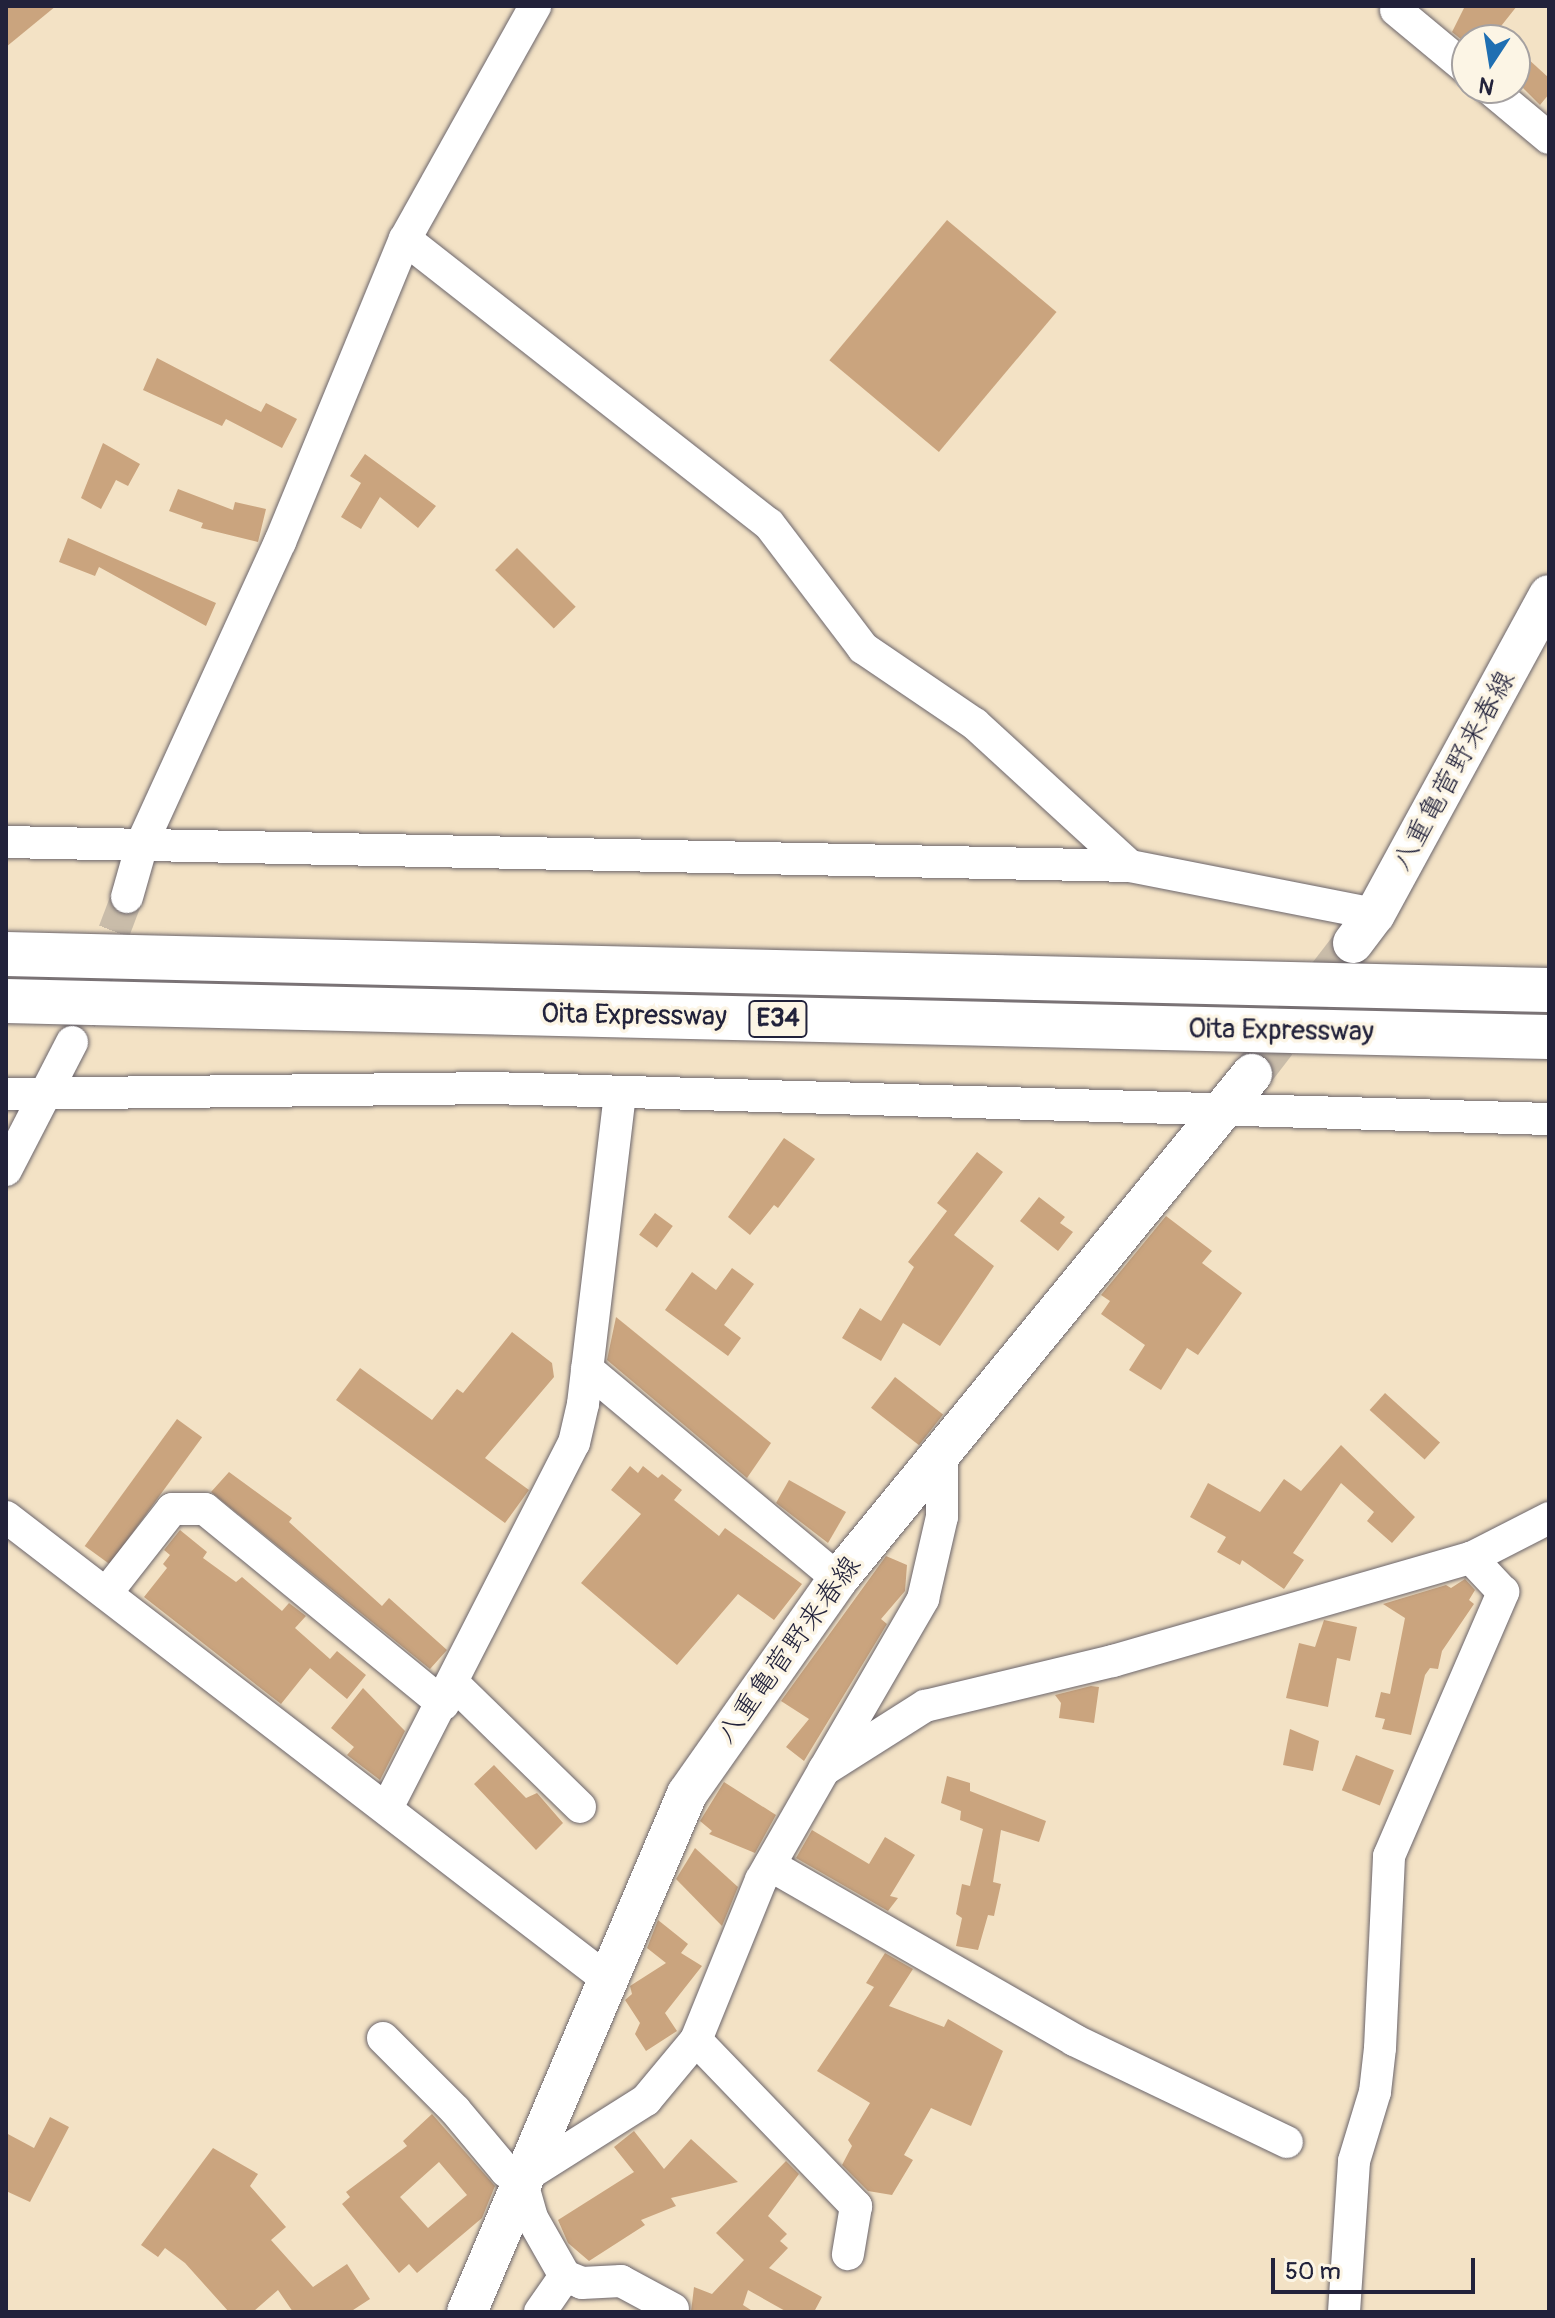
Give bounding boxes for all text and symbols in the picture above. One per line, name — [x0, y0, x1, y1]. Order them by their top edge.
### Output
north arrow — [1451, 24, 1531, 104]
text: N — [1476, 70, 1497, 101]
street label: 八重亀菅野来春線 — [1385, 665, 1523, 877]
road number: E34 — [748, 997, 808, 1041]
street label: Oita Expressway — [541, 998, 727, 1034]
street label: Oita Expressway — [1188, 1013, 1374, 1049]
street label: 八重亀菅野来春線 — [710, 1550, 868, 1750]
scale bar — [1275, 2242, 1479, 2292]
text: 50 m — [1285, 2257, 1341, 2286]

